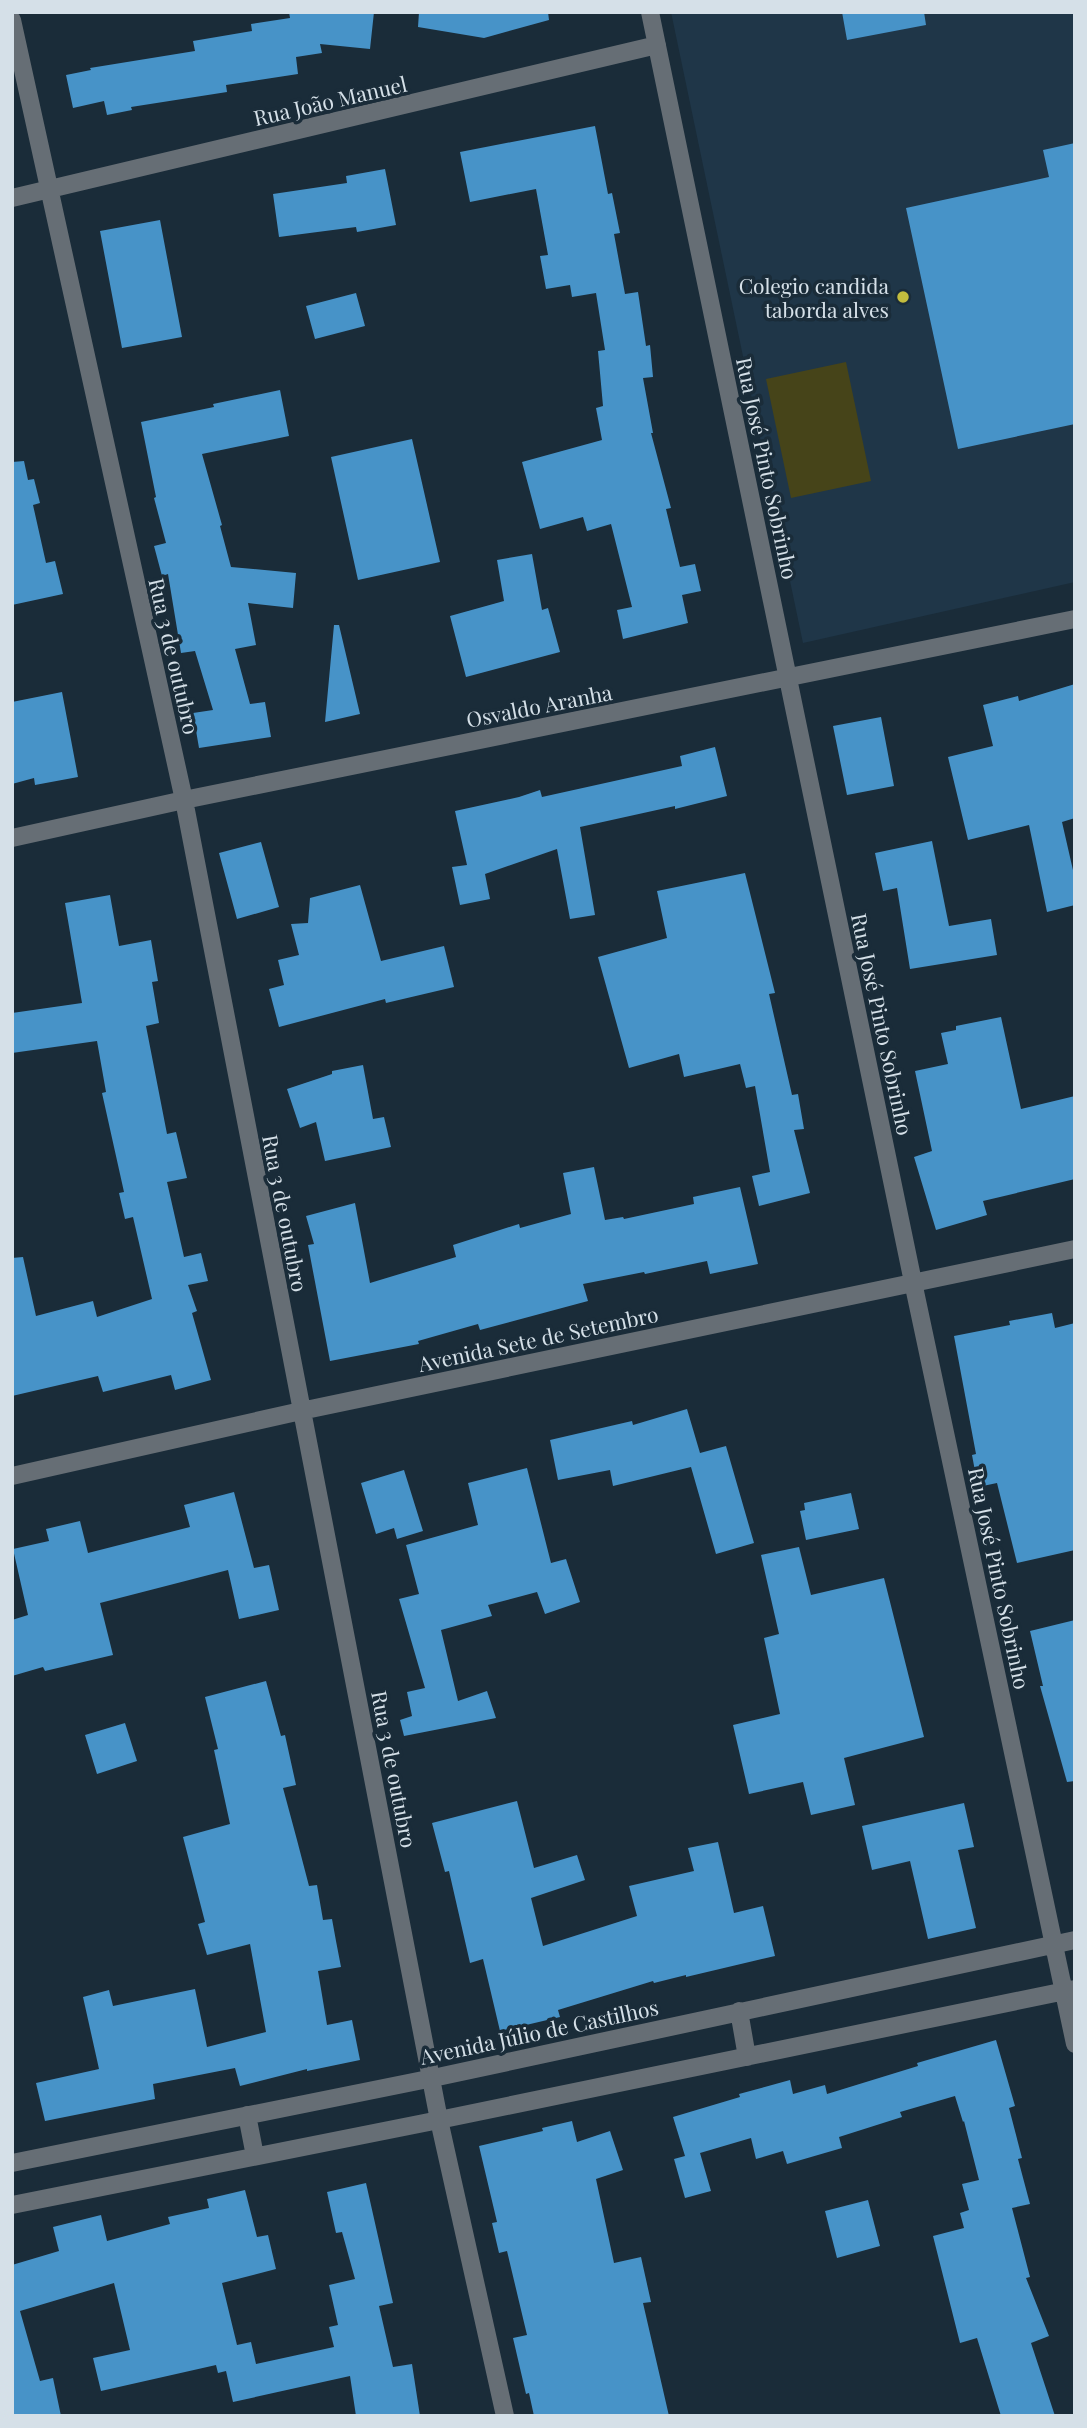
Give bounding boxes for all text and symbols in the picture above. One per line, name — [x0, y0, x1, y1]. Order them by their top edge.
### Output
street label: Rua João Manuel — [251, 69, 409, 131]
place label: Colegio candida taborda alves — [739, 271, 890, 323]
marker: Colegio candida taborda alves — [895, 289, 911, 305]
street label: Rua José Pinto Sobrinho — [731, 354, 805, 582]
street label: Rua 3 de outubro — [143, 575, 207, 737]
street label: Osvaldo Aranha — [464, 677, 615, 733]
street label: Rua José Pinto Sobrinho — [846, 910, 920, 1138]
street label: Rua 3 de outubro — [257, 1132, 315, 1294]
street label: Avenida Sete de Setembro — [415, 1299, 660, 1377]
street label: Rua José Pinto Sobrinho — [963, 1464, 1037, 1692]
street label: Rua 3 de outubro — [366, 1688, 424, 1850]
street label: Avenida Júlio de Castilhos — [416, 1992, 661, 2070]

